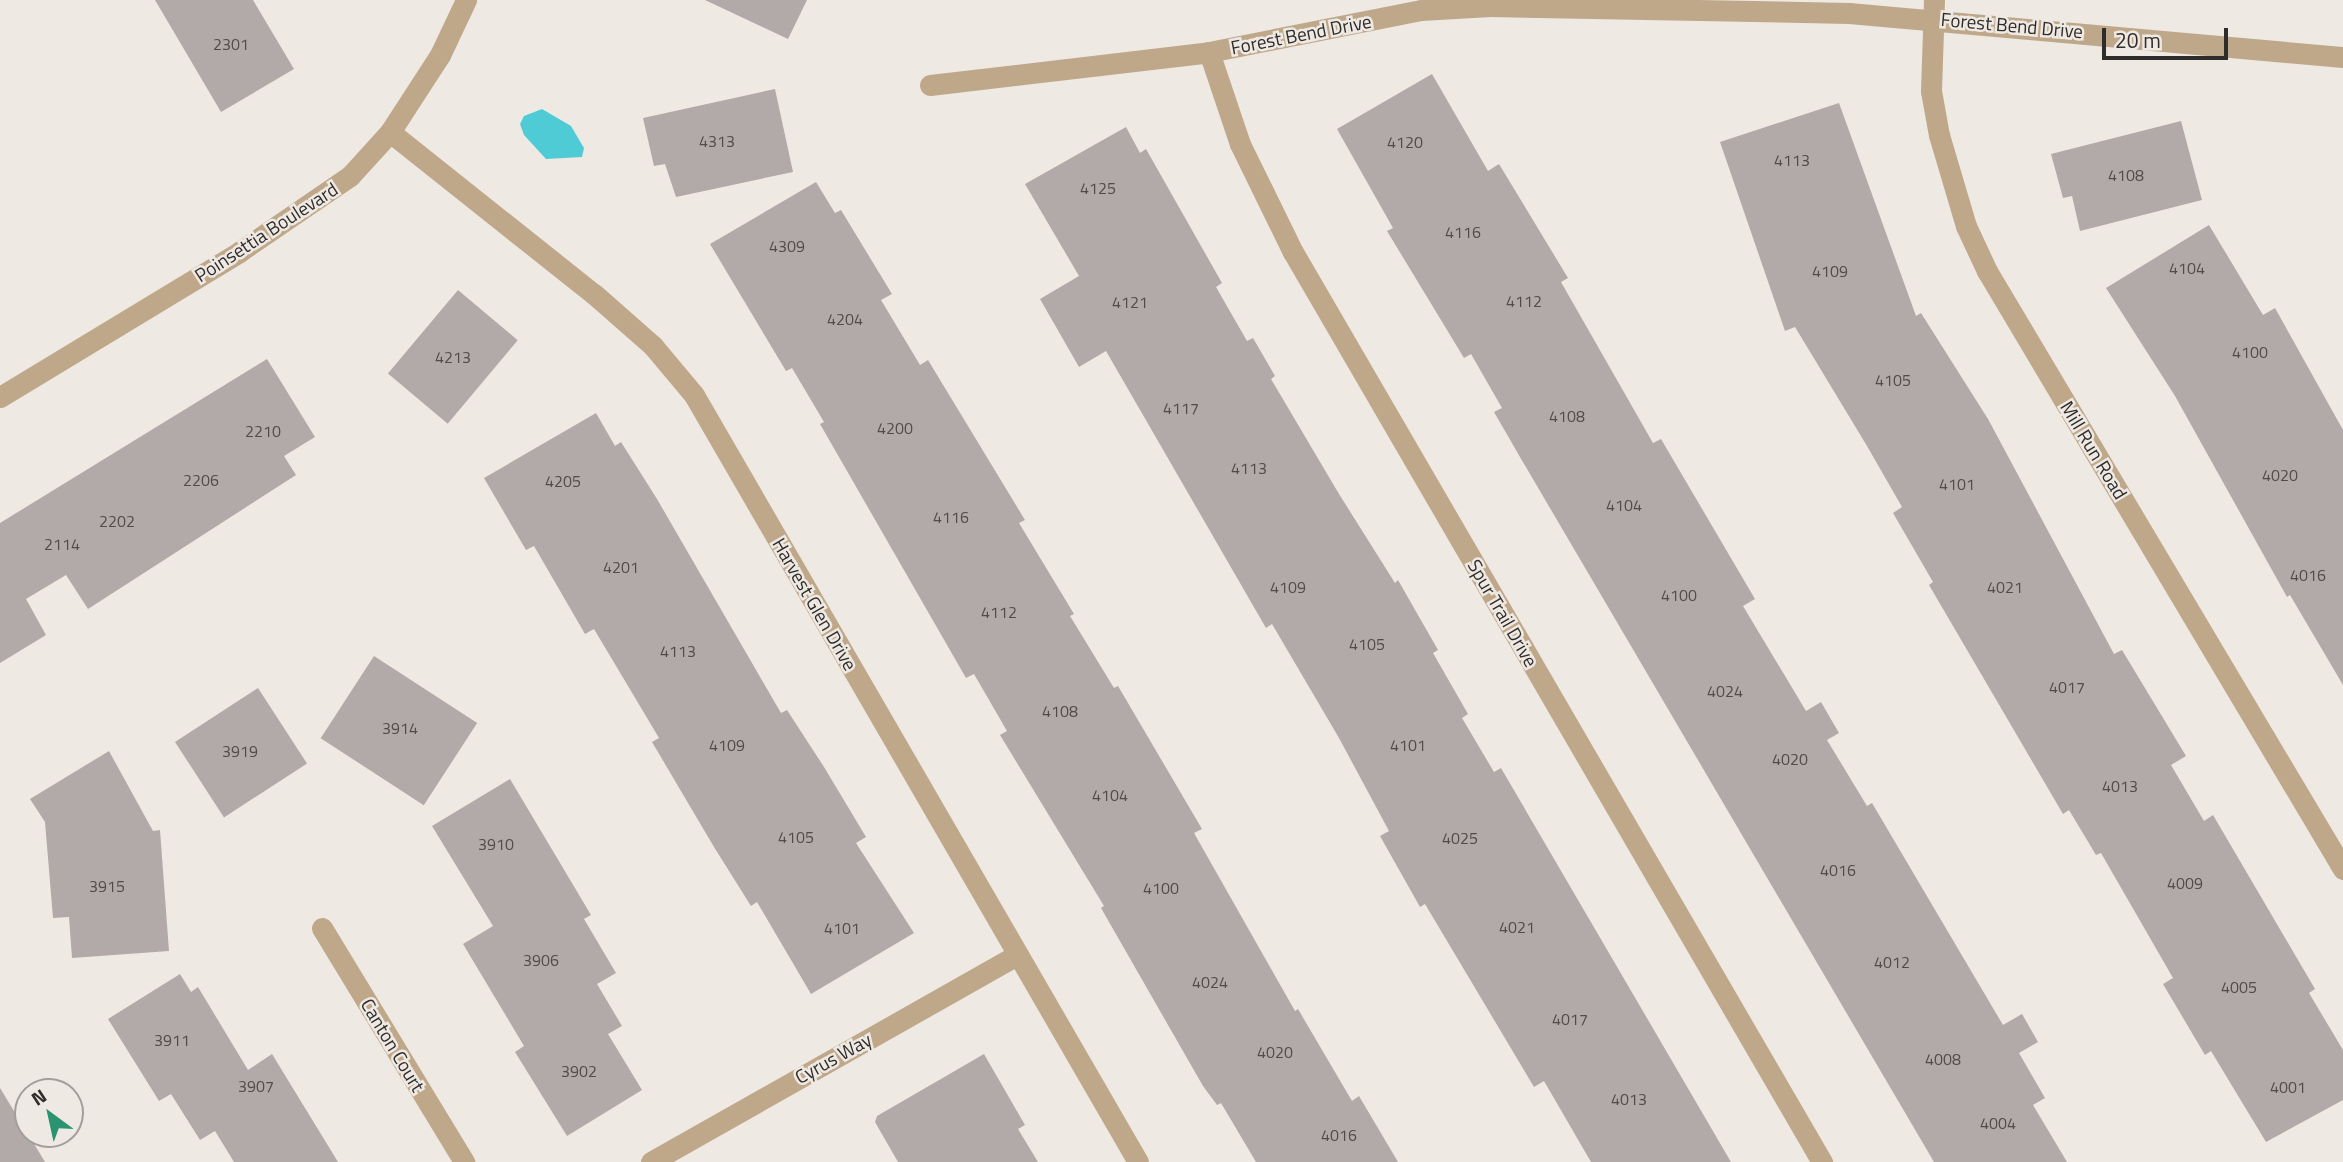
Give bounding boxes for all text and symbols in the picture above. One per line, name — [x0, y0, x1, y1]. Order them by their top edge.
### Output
street label: Forest Bend Drive — [1940, 7, 2084, 43]
street label: Forest Bend Drive — [1229, 9, 1373, 59]
scale bar — [2105, 14, 2231, 58]
text: 20 m — [2115, 24, 2161, 56]
house number: 2301 — [213, 34, 249, 54]
house number: 4313 — [699, 131, 735, 151]
house number: 4120 — [1387, 132, 1423, 152]
house number: 4113 — [1774, 150, 1810, 170]
house number: 4108 — [2108, 165, 2144, 185]
street label: Poinsettia Boulevard — [190, 177, 342, 287]
house number: 4125 — [1080, 178, 1116, 198]
house number: 4116 — [1445, 222, 1481, 242]
house number: 4309 — [769, 236, 805, 256]
house number: 4104 — [2169, 258, 2205, 278]
house number: 4109 — [1812, 261, 1848, 281]
house number: 4112 — [1506, 291, 1542, 311]
house number: 4121 — [1112, 292, 1148, 312]
house number: 4204 — [827, 309, 863, 329]
house number: 4100 — [2232, 342, 2268, 362]
house number: 4213 — [435, 347, 471, 367]
house number: 4105 — [1875, 370, 1911, 390]
street label: Mill Run Road — [2056, 397, 2132, 503]
house number: 4117 — [1163, 398, 1199, 418]
house number: 4108 — [1549, 406, 1585, 426]
house number: 4200 — [877, 418, 913, 438]
house number: 2210 — [245, 421, 281, 441]
house number: 4113 — [1231, 458, 1267, 478]
house number: 4020 — [2262, 465, 2298, 485]
house number: 2206 — [183, 470, 219, 490]
house number: 4205 — [545, 471, 581, 491]
house number: 4101 — [1939, 474, 1975, 494]
house number: 4104 — [1606, 495, 1642, 515]
house number: 4116 — [933, 507, 969, 527]
house number: 2202 — [99, 511, 135, 531]
house number: 2114 — [44, 534, 80, 554]
street label: Harvest Glen Drive — [768, 534, 862, 674]
street label: Spur Trail Drive — [1463, 555, 1543, 671]
house number: 4201 — [603, 557, 639, 577]
house number: 4016 — [2290, 565, 2326, 585]
house number: 4109 — [1270, 577, 1306, 597]
house number: 4021 — [1987, 577, 2023, 597]
house number: 4100 — [1661, 585, 1697, 605]
house number: 4112 — [981, 602, 1017, 622]
house number: 4105 — [1349, 634, 1385, 654]
house number: 4113 — [660, 641, 696, 661]
house number: 4017 — [2049, 677, 2085, 697]
house number: 4024 — [1707, 681, 1743, 701]
house number: 4108 — [1042, 701, 1078, 721]
house number: 3914 — [382, 718, 418, 738]
house number: 4109 — [709, 735, 745, 755]
house number: 4101 — [1390, 735, 1426, 755]
house number: 3919 — [222, 741, 258, 761]
house number: 4020 — [1772, 749, 1808, 769]
house number: 4013 — [2102, 776, 2138, 796]
house number: 4104 — [1092, 785, 1128, 805]
house number: 4105 — [778, 827, 814, 847]
house number: 4025 — [1442, 828, 1478, 848]
house number: 3910 — [478, 834, 514, 854]
house number: 4016 — [1820, 860, 1856, 880]
house number: 4009 — [2167, 873, 2203, 893]
house number: 3915 — [89, 876, 125, 896]
house number: 4100 — [1143, 878, 1179, 898]
house number: 4021 — [1499, 917, 1535, 937]
house number: 4101 — [824, 918, 860, 938]
house number: 3906 — [523, 950, 559, 970]
house number: 4012 — [1874, 952, 1910, 972]
house number: 4024 — [1192, 972, 1228, 992]
house number: 4005 — [2221, 977, 2257, 997]
street label: Canton Court — [356, 994, 430, 1096]
house number: 4017 — [1552, 1009, 1588, 1029]
street label: Cyrus Way — [791, 1028, 875, 1088]
house number: 3911 — [154, 1030, 190, 1050]
house number: 4020 — [1257, 1042, 1293, 1062]
house number: 4008 — [1925, 1049, 1961, 1069]
house number: 3902 — [561, 1061, 597, 1081]
house number: 3907 — [238, 1076, 274, 1096]
house number: 4001 — [2270, 1077, 2306, 1097]
north arrow — [14, 1078, 84, 1148]
text: N — [25, 1081, 52, 1112]
house number: 4013 — [1611, 1089, 1647, 1109]
house number: 4004 — [1980, 1113, 2016, 1133]
house number: 4016 — [1321, 1125, 1357, 1145]

